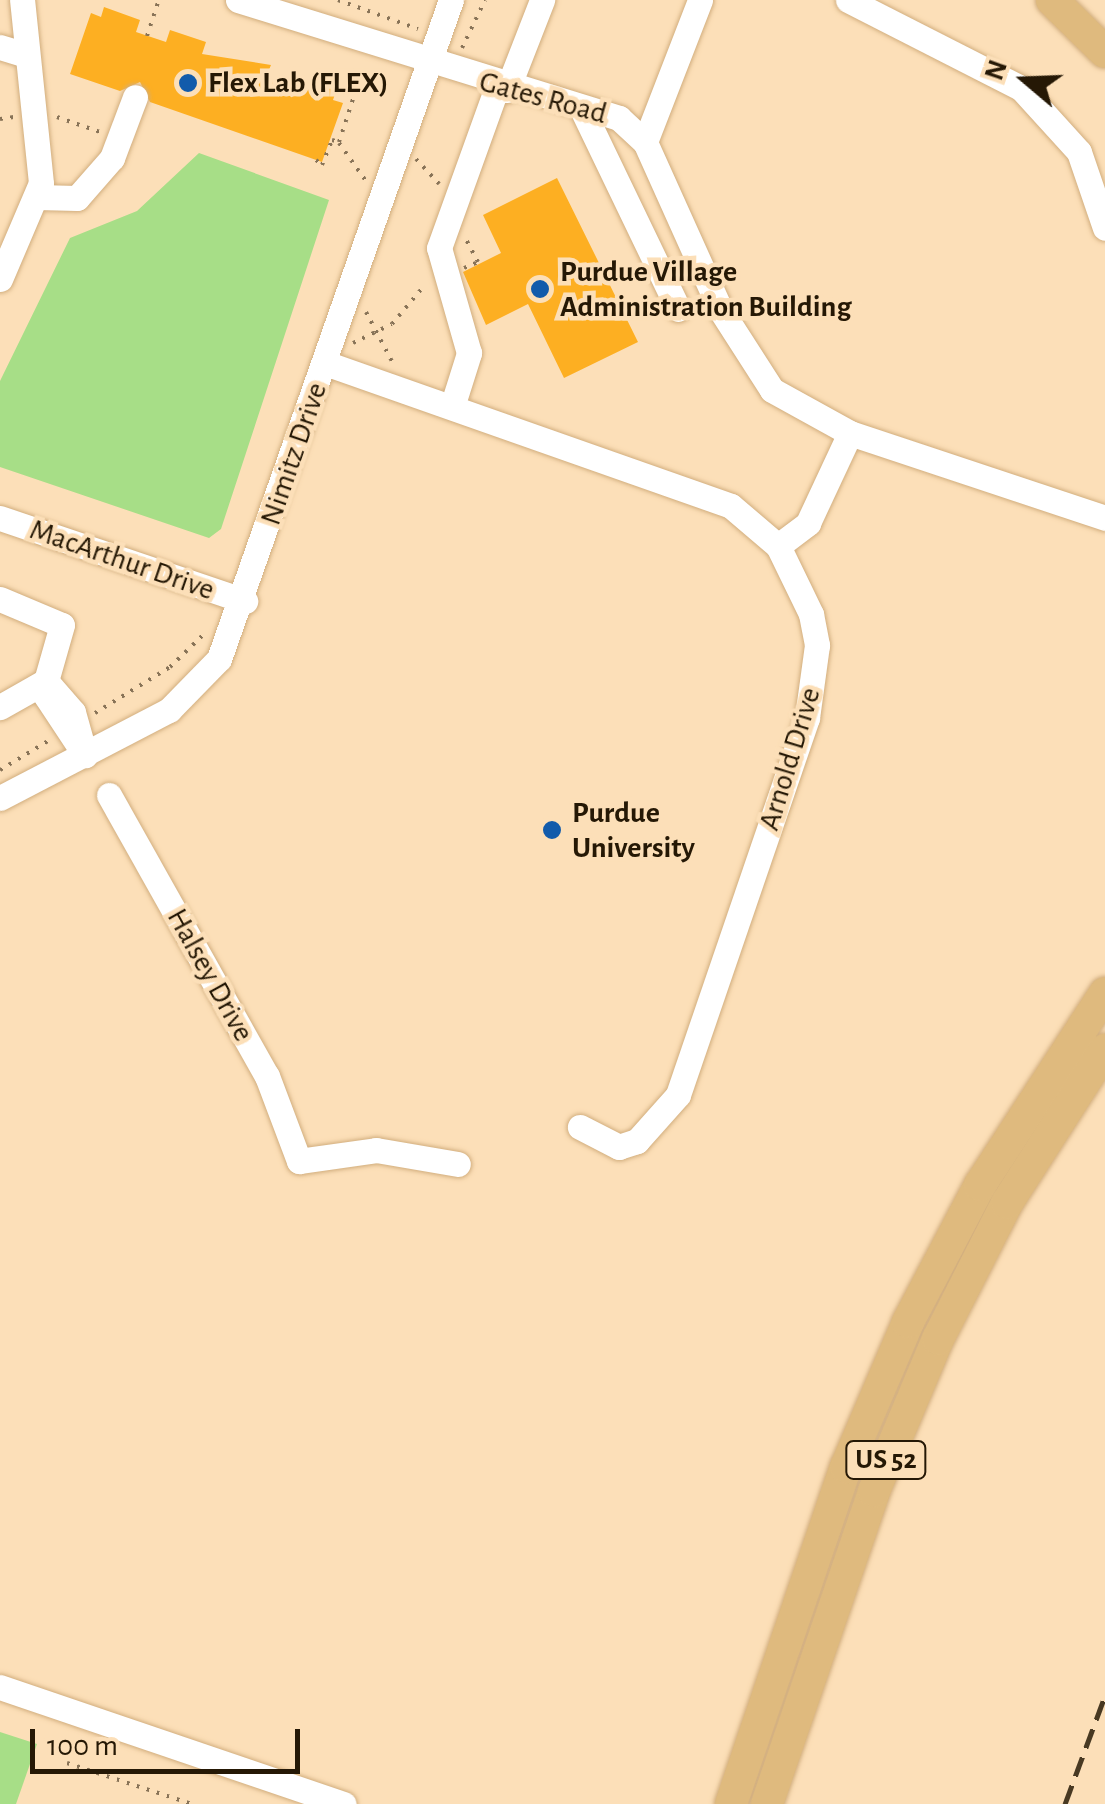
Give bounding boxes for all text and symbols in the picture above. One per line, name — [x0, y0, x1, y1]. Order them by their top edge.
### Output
north arrow — [975, 30, 1075, 130]
text: N — [980, 56, 1013, 84]
street label: Gates Road — [475, 64, 611, 132]
place label: Flex Lab (FLEX) — [208, 65, 388, 101]
marker: Flex Lab (FLEX) — [177, 72, 199, 94]
place label: Purdue Village Administration Building — [560, 254, 851, 324]
marker: Purdue Village Administration Building — [529, 278, 551, 300]
street label: Nimitz Drive — [253, 378, 335, 530]
street label: MacArthur Drive — [25, 512, 219, 608]
street label: Arnold Drive — [751, 683, 829, 835]
place label: Purdue University — [572, 795, 695, 866]
marker: Purdue University — [541, 819, 563, 841]
street label: Halsey Drive — [159, 902, 261, 1048]
road number: US 52 — [844, 1437, 928, 1483]
scale bar — [35, 1709, 305, 1771]
text: 100 m — [47, 1731, 118, 1761]

